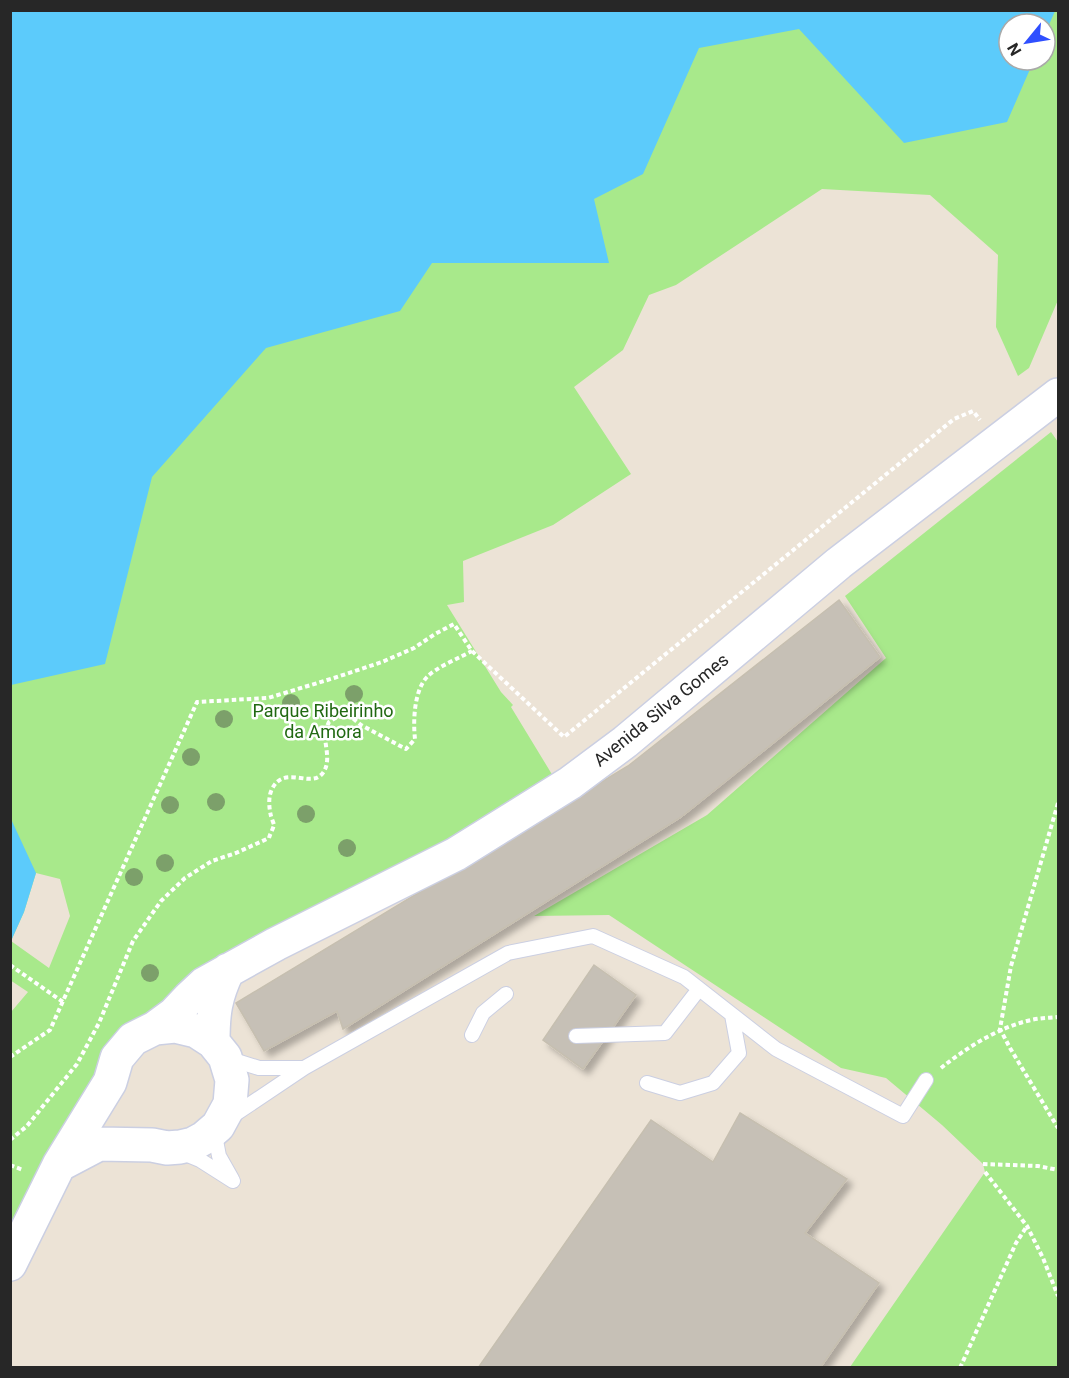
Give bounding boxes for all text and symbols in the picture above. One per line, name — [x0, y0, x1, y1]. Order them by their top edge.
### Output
north arrow — [997, 12, 1057, 72]
text: N — [1003, 40, 1025, 59]
street label: Avenida Silva Gomes — [589, 649, 732, 771]
park label: Parque Ribeirinho da Amora — [252, 700, 394, 742]

